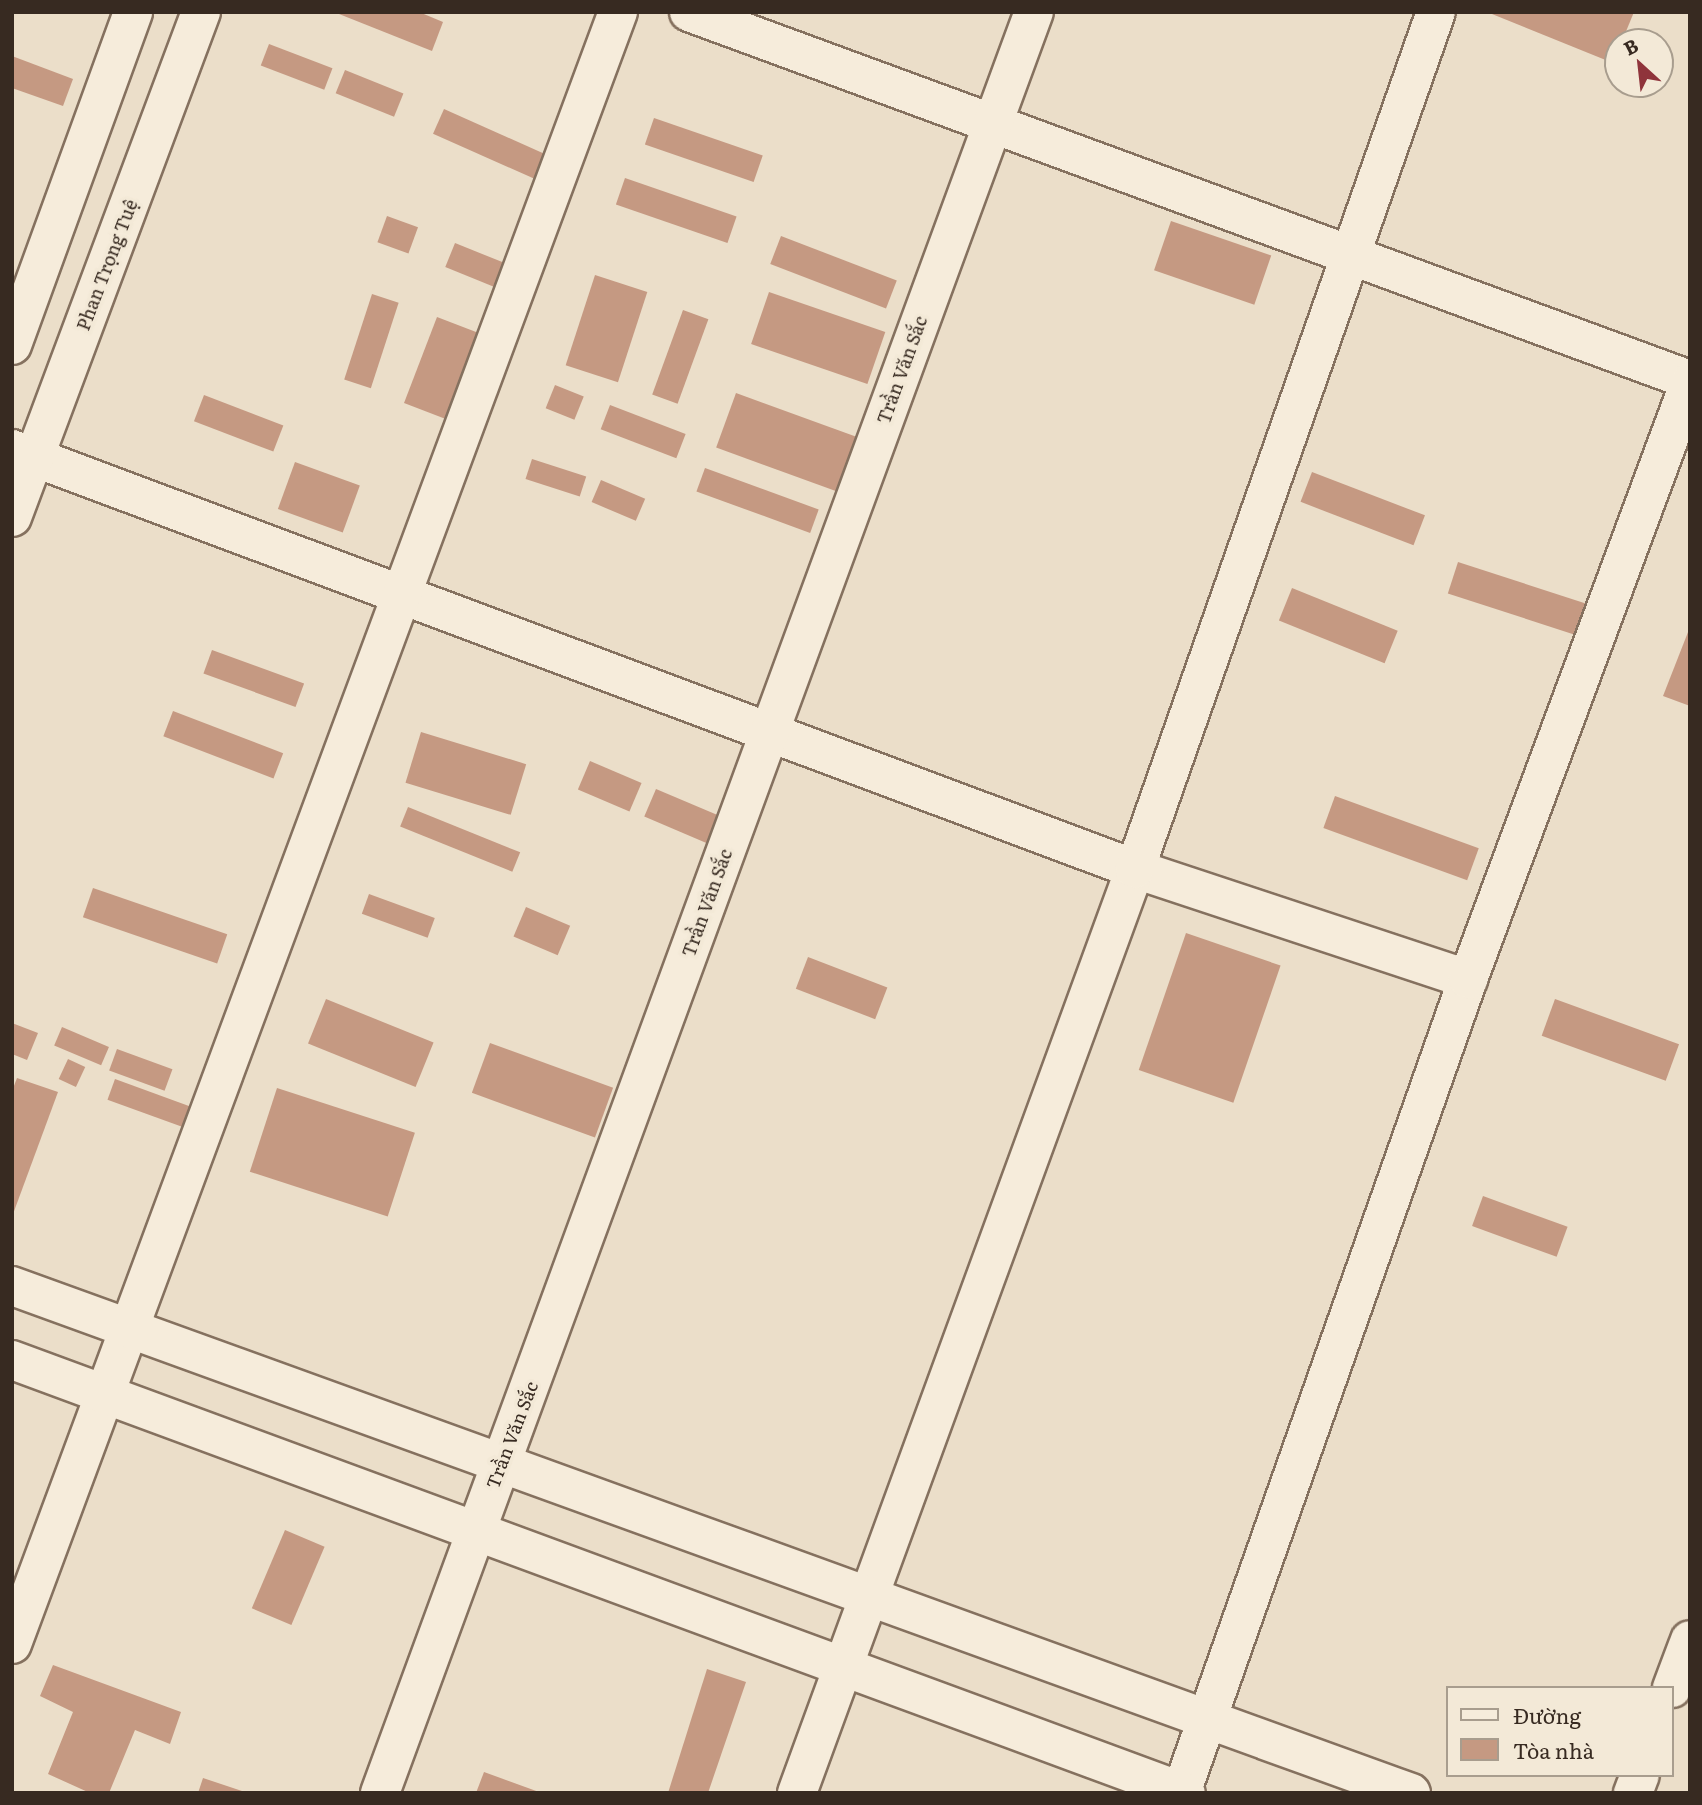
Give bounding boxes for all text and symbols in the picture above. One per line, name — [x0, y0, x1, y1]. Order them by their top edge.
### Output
north arrow — [1604, 28, 1674, 98]
text: B — [1618, 31, 1643, 62]
street label: Phan Trọng Tuệ — [72, 196, 142, 334]
street label: Trần Văn Sắc — [873, 313, 931, 427]
street label: Trần Văn Sắc — [678, 846, 736, 960]
street label: Trần Văn Sắc — [482, 1378, 542, 1492]
legend — [1446, 1686, 1674, 1777]
text: Đường — [1513, 1699, 1581, 1730]
text: Tòa nhà — [1513, 1734, 1594, 1765]

